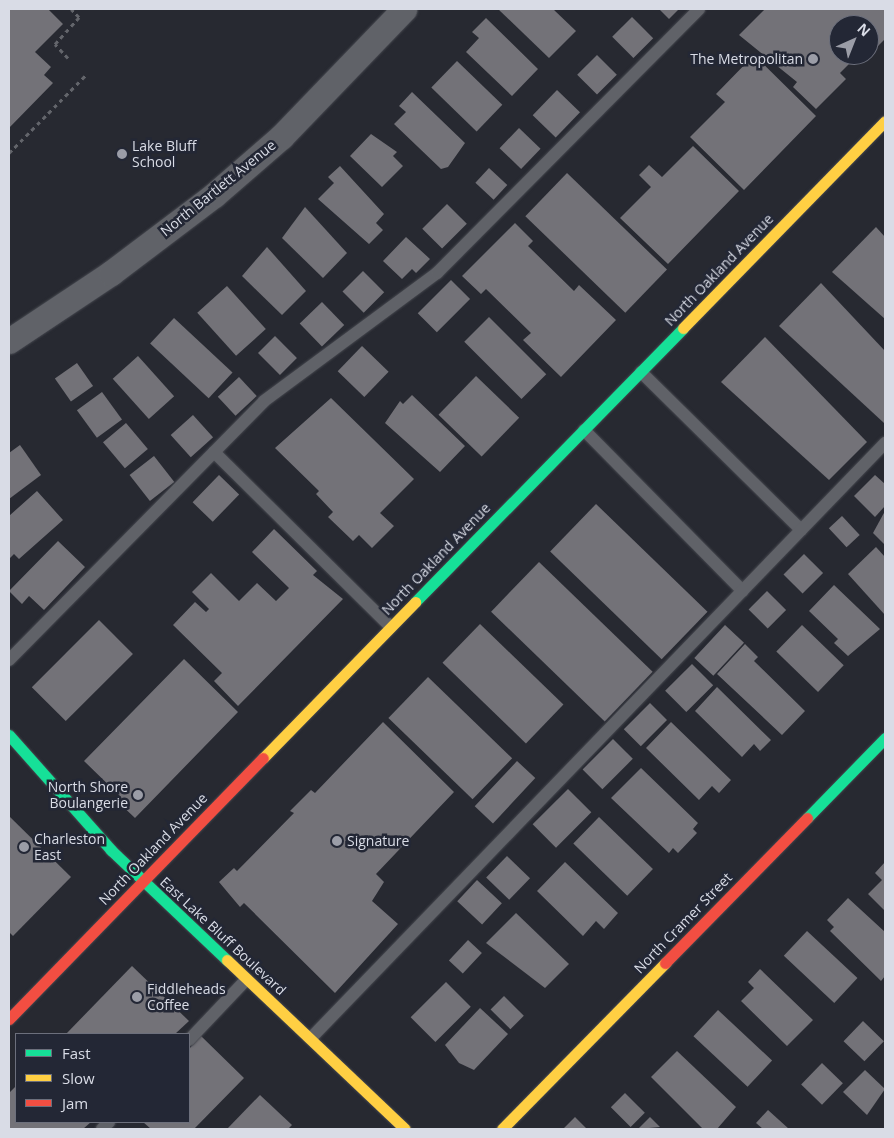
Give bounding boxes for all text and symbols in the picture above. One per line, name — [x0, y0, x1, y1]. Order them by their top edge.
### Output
north arrow — [829, 15, 879, 65]
text: N — [853, 19, 875, 40]
place label: The Metropolitan — [690, 51, 803, 67]
marker: The Metropolitan — [807, 53, 819, 65]
street label: North Bartlett Avenue — [157, 136, 279, 240]
place label: Lake Bluff School — [132, 138, 197, 170]
marker: Lake Bluff School — [116, 148, 128, 160]
street label: North Oakland Avenue — [661, 211, 777, 329]
street label: North Oakland Avenue — [378, 500, 494, 618]
place label: North Shore Boulangerie — [48, 779, 128, 812]
marker: North Shore Boulangerie — [132, 789, 144, 801]
street label: North Oakland Avenue — [95, 790, 211, 908]
place label: Charleston East — [34, 831, 105, 864]
place label: Signature — [347, 833, 409, 849]
marker: Signature — [331, 835, 343, 847]
marker: Charleston East — [18, 841, 30, 853]
street label: North Cramer Street — [631, 869, 735, 977]
street label: East Lake Bluff Boulevard — [157, 873, 289, 999]
place label: Fiddleheads Coffee — [147, 981, 226, 1014]
marker: Fiddleheads Coffee — [131, 991, 143, 1003]
legend — [15, 1033, 190, 1123]
text: Fast — [62, 1043, 91, 1063]
text: Slow — [62, 1068, 95, 1088]
text: Jam — [62, 1093, 88, 1113]

